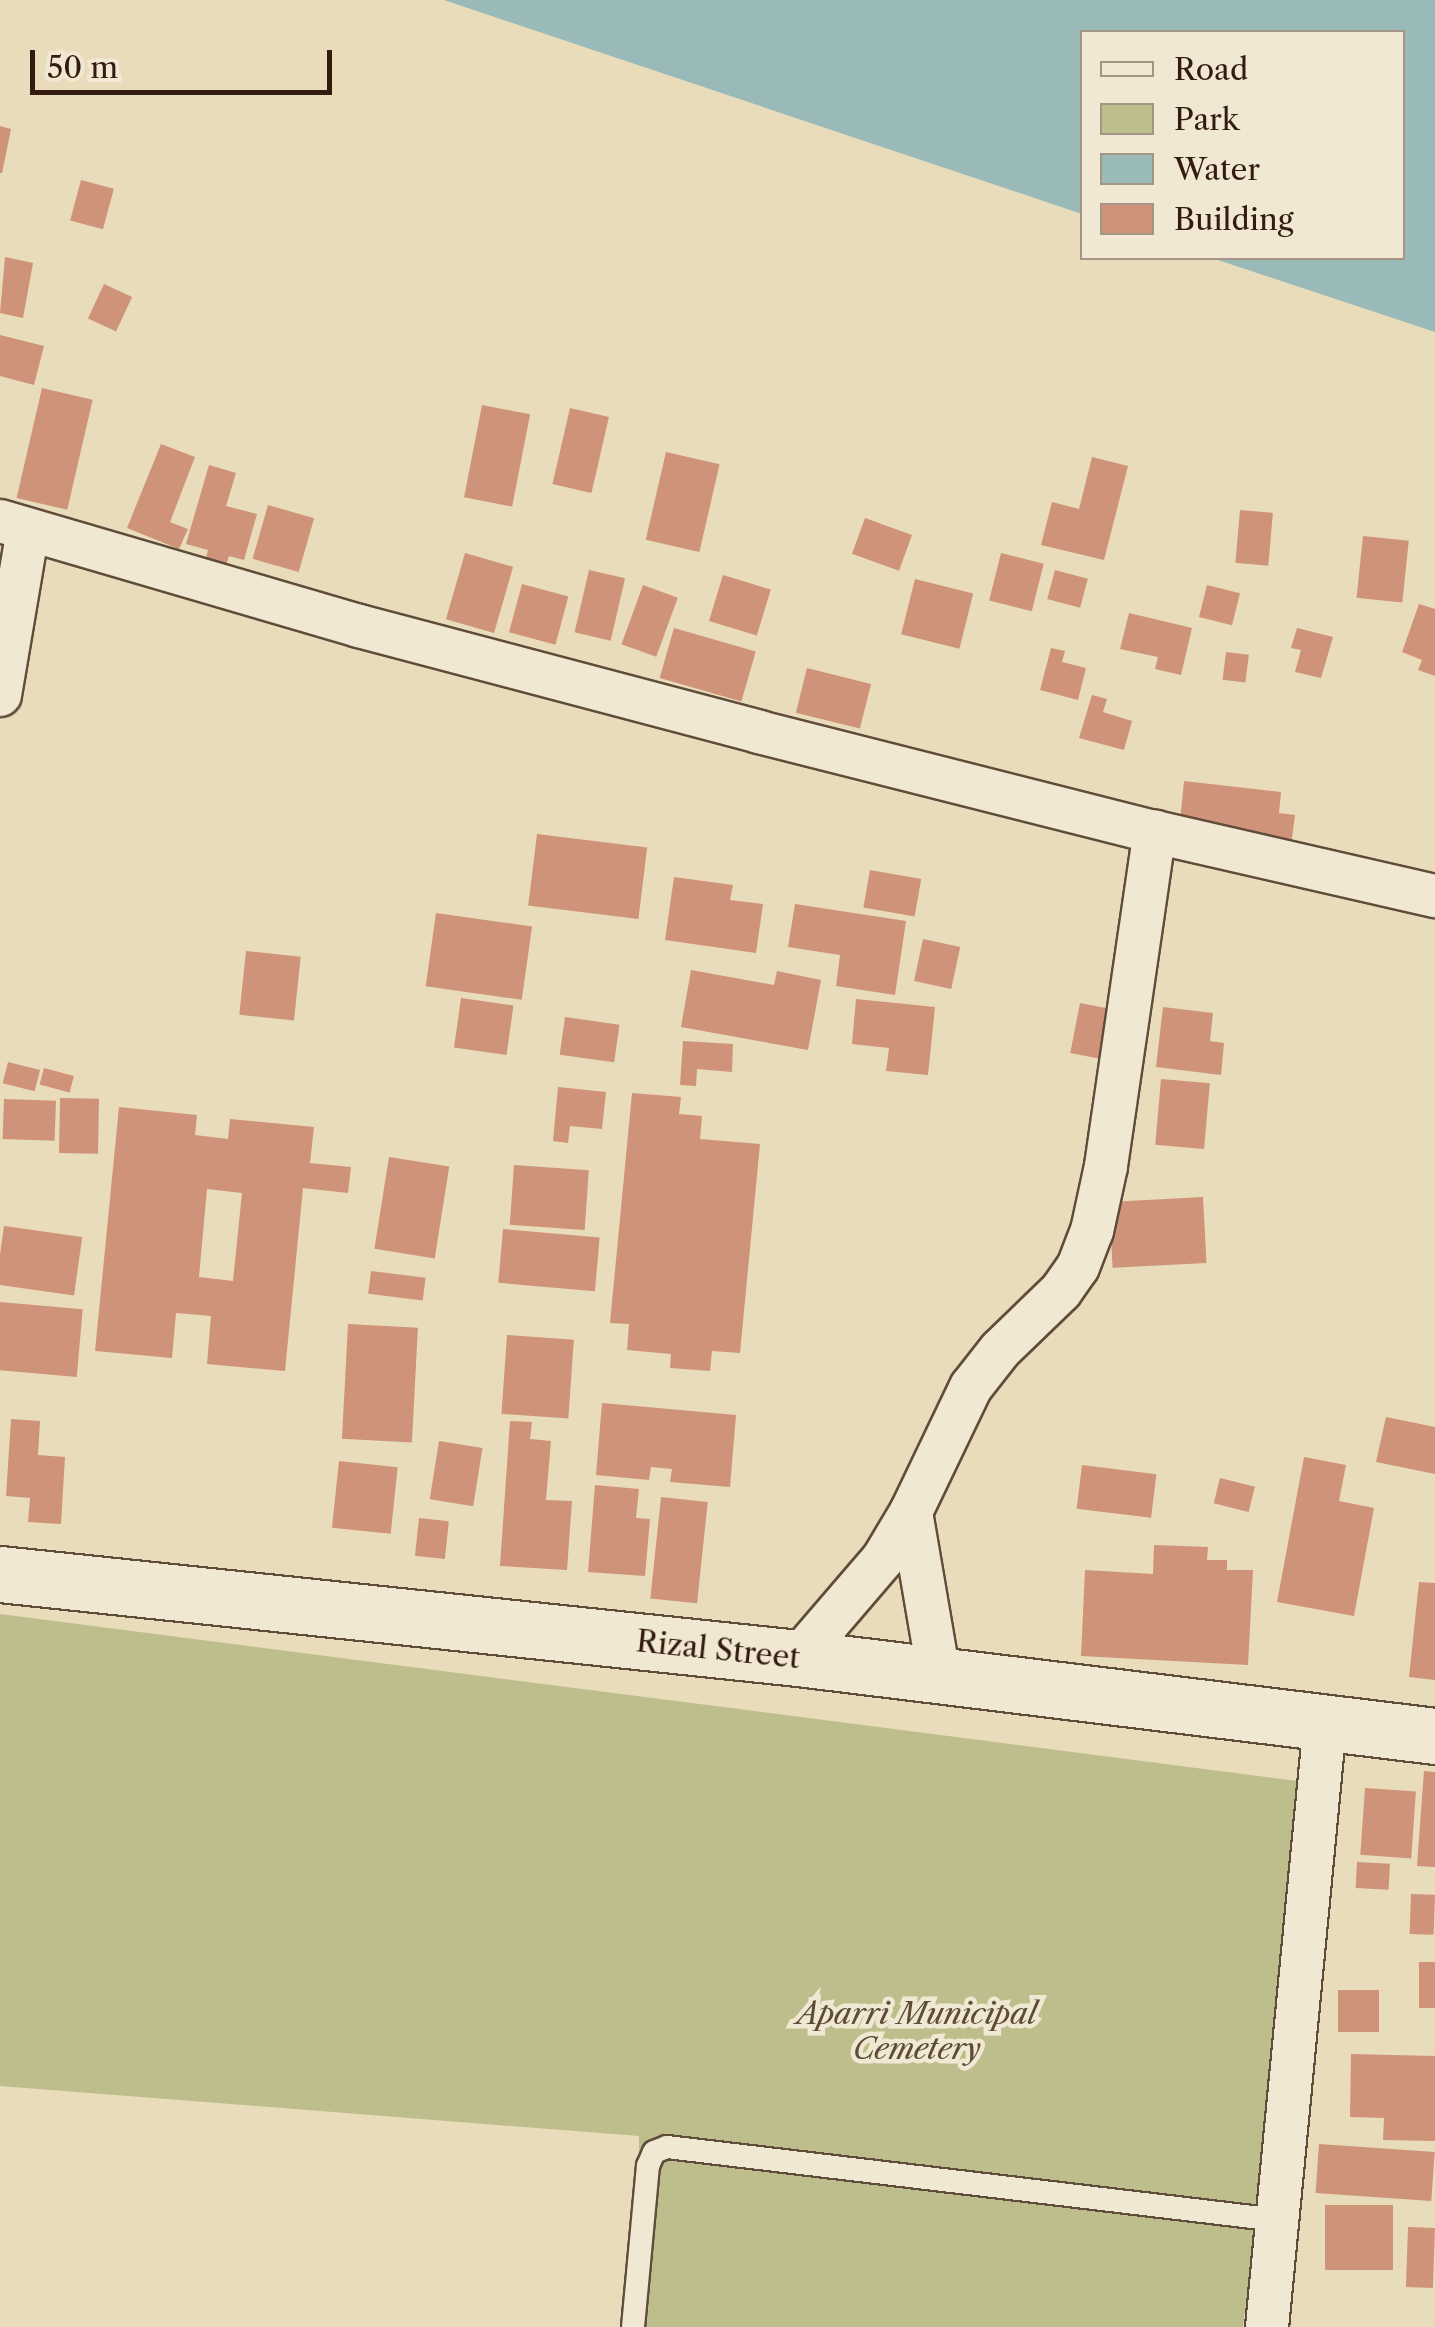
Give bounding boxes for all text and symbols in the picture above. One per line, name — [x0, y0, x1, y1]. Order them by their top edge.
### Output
scale bar — [35, 30, 338, 92]
legend — [1080, 30, 1405, 260]
text: 50 m — [47, 49, 118, 86]
text: Road — [1174, 51, 1248, 88]
text: Park — [1174, 101, 1239, 138]
text: Water — [1174, 151, 1260, 188]
text: Building — [1174, 201, 1294, 238]
street label: Rizal Street — [634, 1624, 802, 1676]
park label: Aparri Municipal Cemetery — [796, 1996, 1038, 2066]

